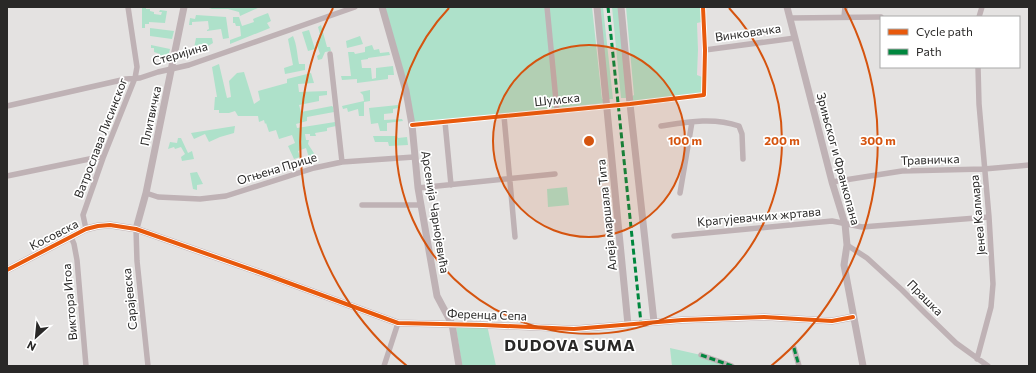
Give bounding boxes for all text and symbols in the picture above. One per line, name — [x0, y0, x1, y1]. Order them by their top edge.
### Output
legend — [880, 16, 1020, 68]
street label: Винковачка — [714, 20, 782, 44]
text: Cycle path — [916, 24, 973, 38]
street label: Стеријина — [150, 38, 209, 68]
text: Path — [916, 44, 942, 58]
street label: Ватрослава Лисинског — [71, 75, 130, 200]
street label: Плитвичка — [137, 85, 163, 147]
street label: Шумска — [533, 90, 580, 108]
street label: Зрињског и Франкопана — [815, 91, 863, 226]
text: 100 m — [668, 133, 702, 147]
text: 200 m — [764, 133, 800, 147]
text: 300 m — [860, 133, 896, 147]
centre of rings — [582, 134, 596, 148]
street label: Огњена Прице — [235, 149, 318, 187]
street label: Арсенија Чарнојевића — [419, 150, 453, 274]
street label: Травничка — [900, 151, 960, 167]
street label: Алеја маршала Тита — [593, 159, 619, 272]
street label: Јенеа Калмара — [967, 174, 988, 256]
street label: Крагујевачких жртава — [697, 204, 821, 228]
street label: Косовска — [27, 216, 80, 252]
street label: Виктора Игоа — [59, 263, 79, 341]
street label: Сарајевска — [119, 268, 139, 331]
street label: Прашка — [905, 276, 947, 318]
street label: Ференца Сепа — [447, 306, 527, 322]
north arrow — [16, 317, 56, 357]
district label: DUDOVA SUMA — [504, 335, 636, 354]
text: N — [25, 339, 38, 354]

